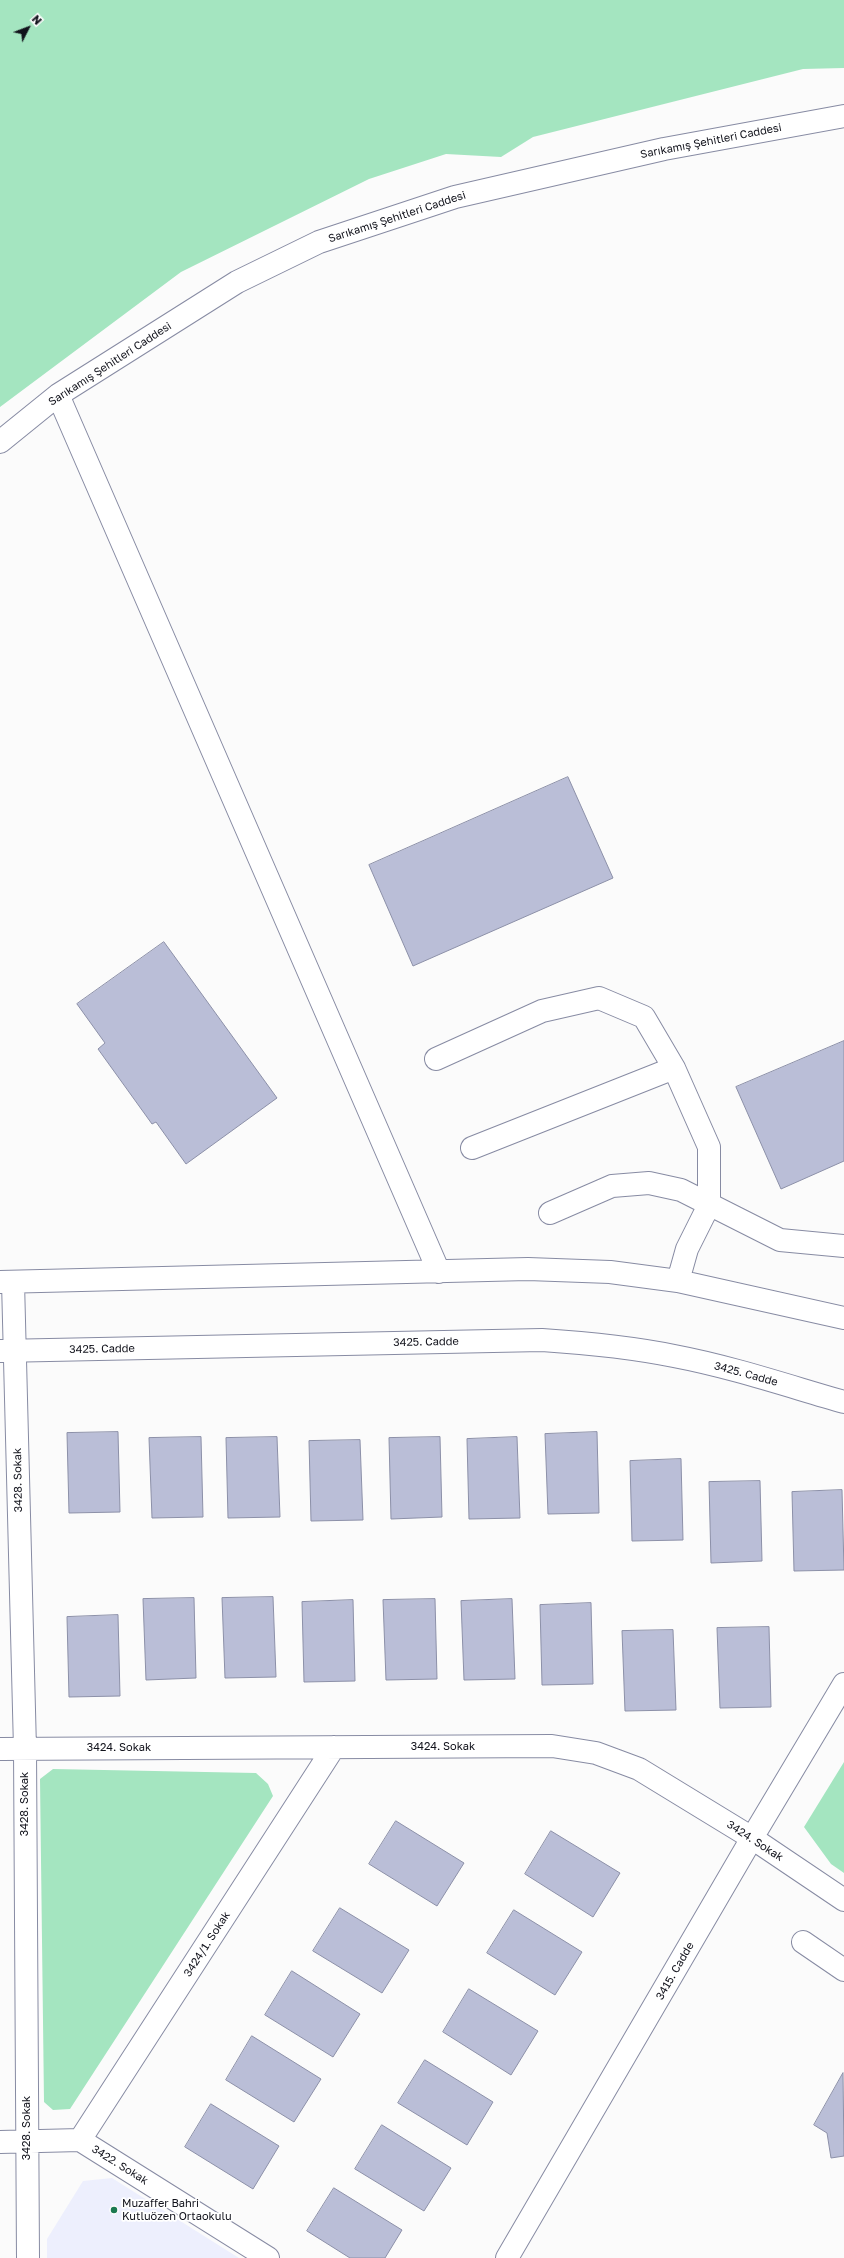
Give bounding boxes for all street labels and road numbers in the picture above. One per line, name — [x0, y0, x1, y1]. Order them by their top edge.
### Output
street label: Sarıkamış Şehitleri Caddesi — [639, 121, 783, 161]
street label: Sarıkamış Şehitleri Caddesi — [327, 189, 467, 245]
street label: Sarıkamış Şehitleri Caddesi — [46, 319, 174, 409]
street label: 3425. Cadde — [393, 1335, 459, 1349]
street label: 3425. Cadde — [69, 1342, 135, 1356]
street label: 3425. Cadde — [713, 1359, 779, 1389]
street label: 3428. Sokak — [11, 1448, 25, 1512]
street label: 3424. Sokak — [411, 1740, 475, 1754]
street label: 3424. Sokak — [87, 1741, 151, 1755]
street label: 3428. Sokak — [18, 1772, 32, 1836]
street label: 3424. Sokak — [724, 1818, 786, 1864]
street label: 3424/1. Sokak — [181, 1909, 233, 1979]
street label: 3415. Cadde — [653, 1940, 697, 2002]
street label: 3428. Sokak — [20, 2096, 34, 2160]
street label: 3422. Sokak — [89, 2142, 151, 2188]

